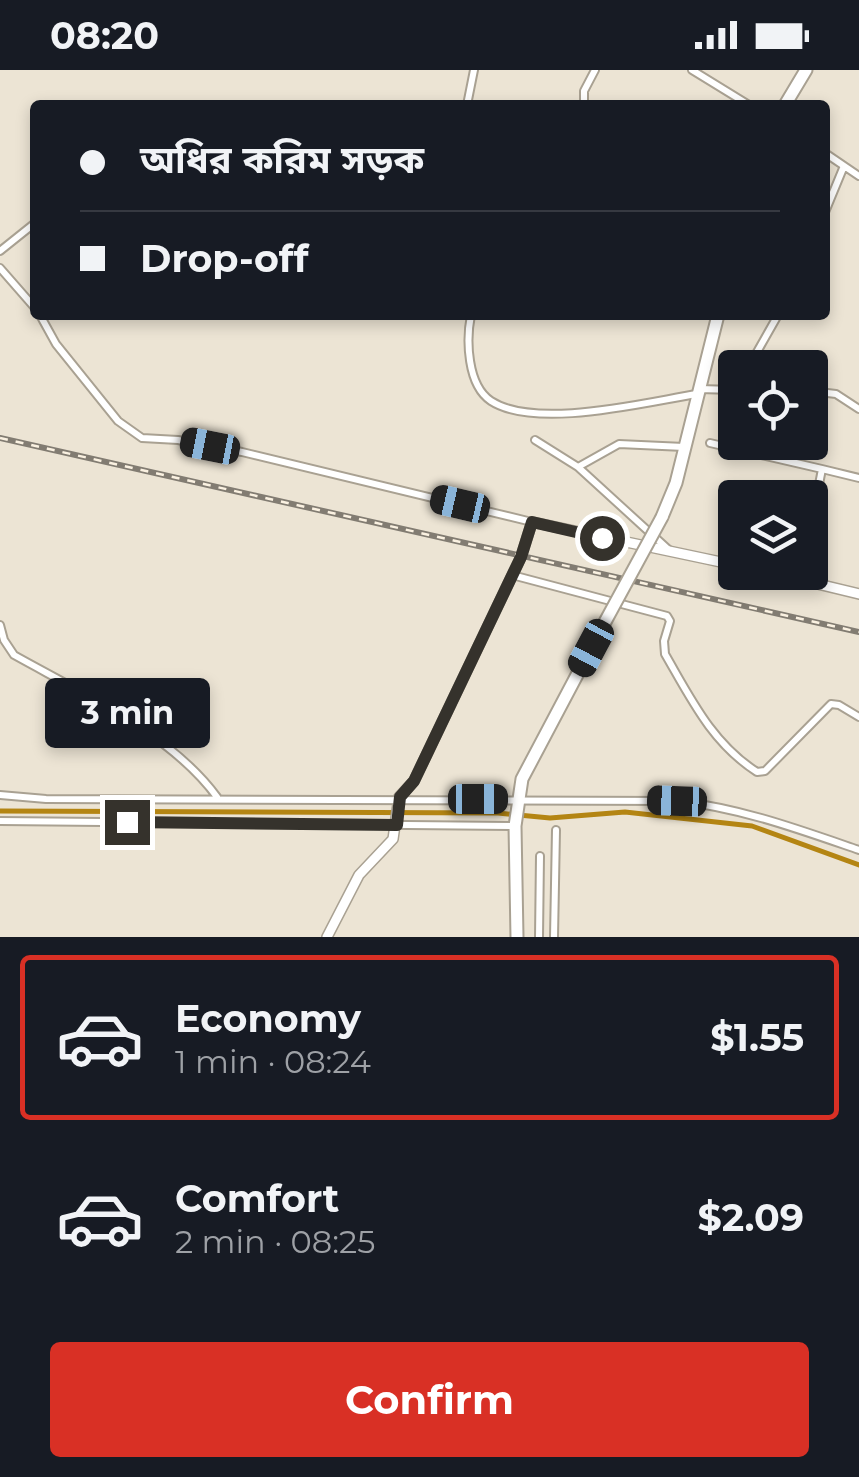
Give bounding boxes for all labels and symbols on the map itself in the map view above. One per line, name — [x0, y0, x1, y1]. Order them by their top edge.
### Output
car — [178, 426, 242, 466]
car — [427, 483, 493, 525]
route start — [580, 516, 625, 561]
car — [564, 614, 618, 682]
callout: 3 min — [44, 677, 210, 747]
car — [448, 784, 508, 814]
car — [646, 785, 708, 817]
route end — [105, 800, 150, 845]

